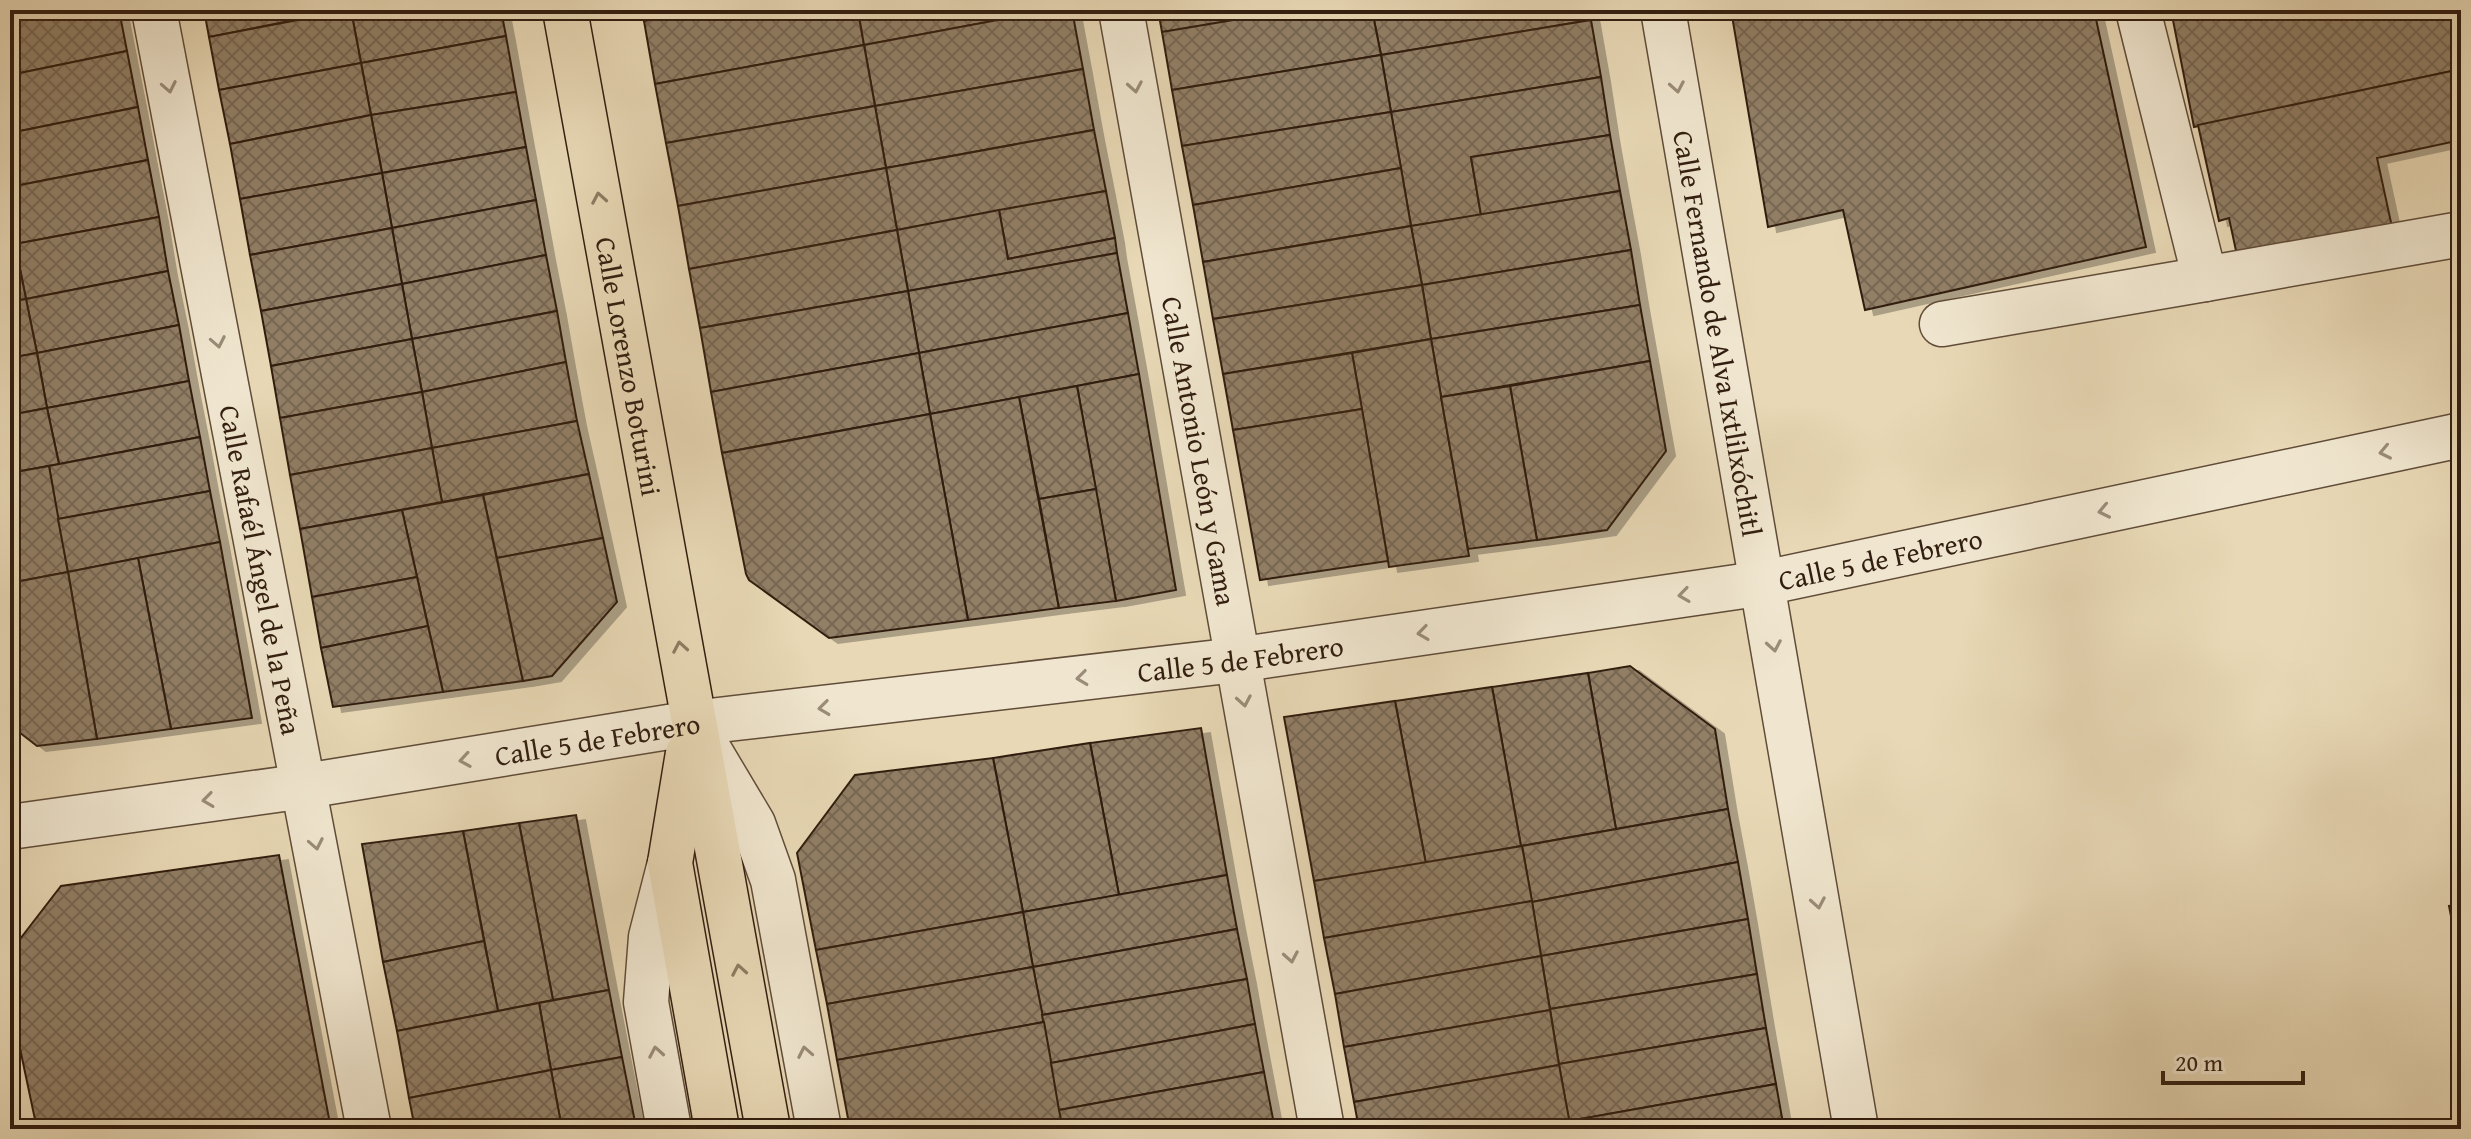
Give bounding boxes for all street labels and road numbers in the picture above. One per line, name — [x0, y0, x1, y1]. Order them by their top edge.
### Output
street label: Calle Fernando de Alva Ixtlilxóchitl — [1664, 127, 1774, 539]
street label: Calle Lorenzo Boturini — [586, 233, 673, 499]
street label: Calle Antonio León y Gama — [1152, 293, 1248, 610]
street label: Calle Rafaél Ángel de la Peña — [210, 401, 313, 739]
street label: Calle 5 de Febrero — [1775, 517, 1986, 600]
street label: Calle 5 de Febrero — [1135, 624, 1346, 692]
street label: Calle 5 de Febrero — [492, 702, 703, 775]

